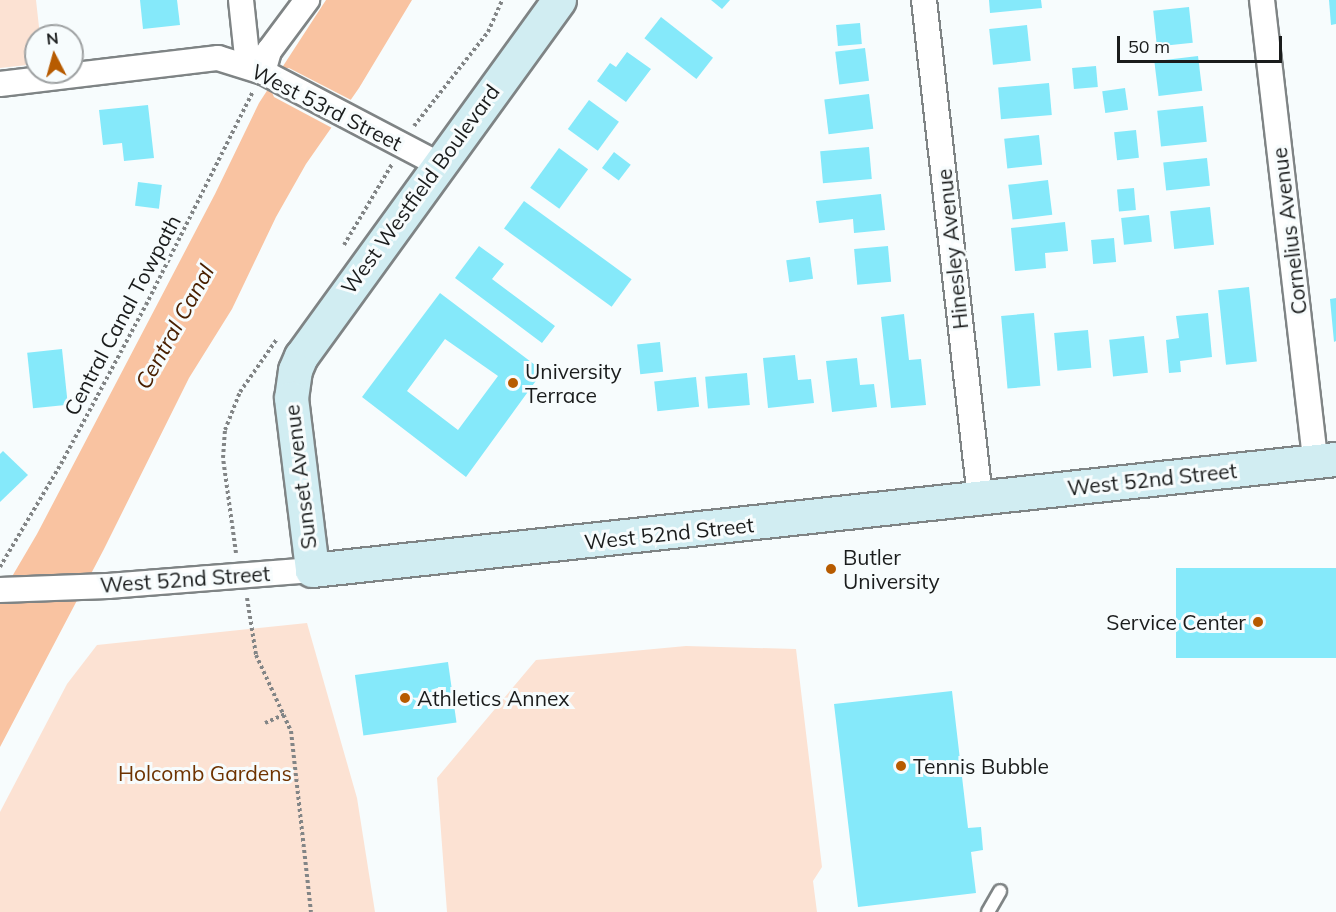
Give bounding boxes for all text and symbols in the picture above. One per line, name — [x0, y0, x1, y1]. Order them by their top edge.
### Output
north arrow — [24, 24, 84, 84]
scale bar — [1120, 24, 1285, 62]
text: N — [45, 28, 59, 49]
text: 50 m — [1128, 35, 1170, 58]
street label: West 53rd Street — [248, 58, 406, 156]
street label: West Westfield Boulevard — [336, 79, 504, 299]
street label: Cornelius Avenue — [1266, 146, 1312, 316]
street label: Hinesley Avenue — [931, 167, 973, 331]
street label: Central Canal Towpath — [58, 210, 186, 420]
water label: Central Canal — [130, 260, 220, 394]
place label: University Terrace — [525, 358, 622, 408]
marker: University Terrace — [506, 376, 520, 390]
street label: Sunset Avenue — [279, 403, 321, 551]
street label: West 52nd Street — [1066, 458, 1238, 500]
street label: West 52nd Street — [583, 512, 755, 554]
place label: Butler University — [843, 544, 940, 594]
street label: West 52nd Street — [99, 560, 271, 598]
marker: Butler University — [824, 562, 838, 576]
place label: Service Center — [1106, 609, 1246, 635]
marker: Service Center — [1251, 615, 1265, 629]
place label: Athletics Annex — [417, 685, 570, 711]
marker: Athletics Annex — [398, 691, 412, 705]
place label: Tennis Bubble — [913, 753, 1049, 779]
marker: Tennis Bubble — [894, 759, 908, 773]
park label: Holcomb Gardens — [118, 760, 292, 786]

